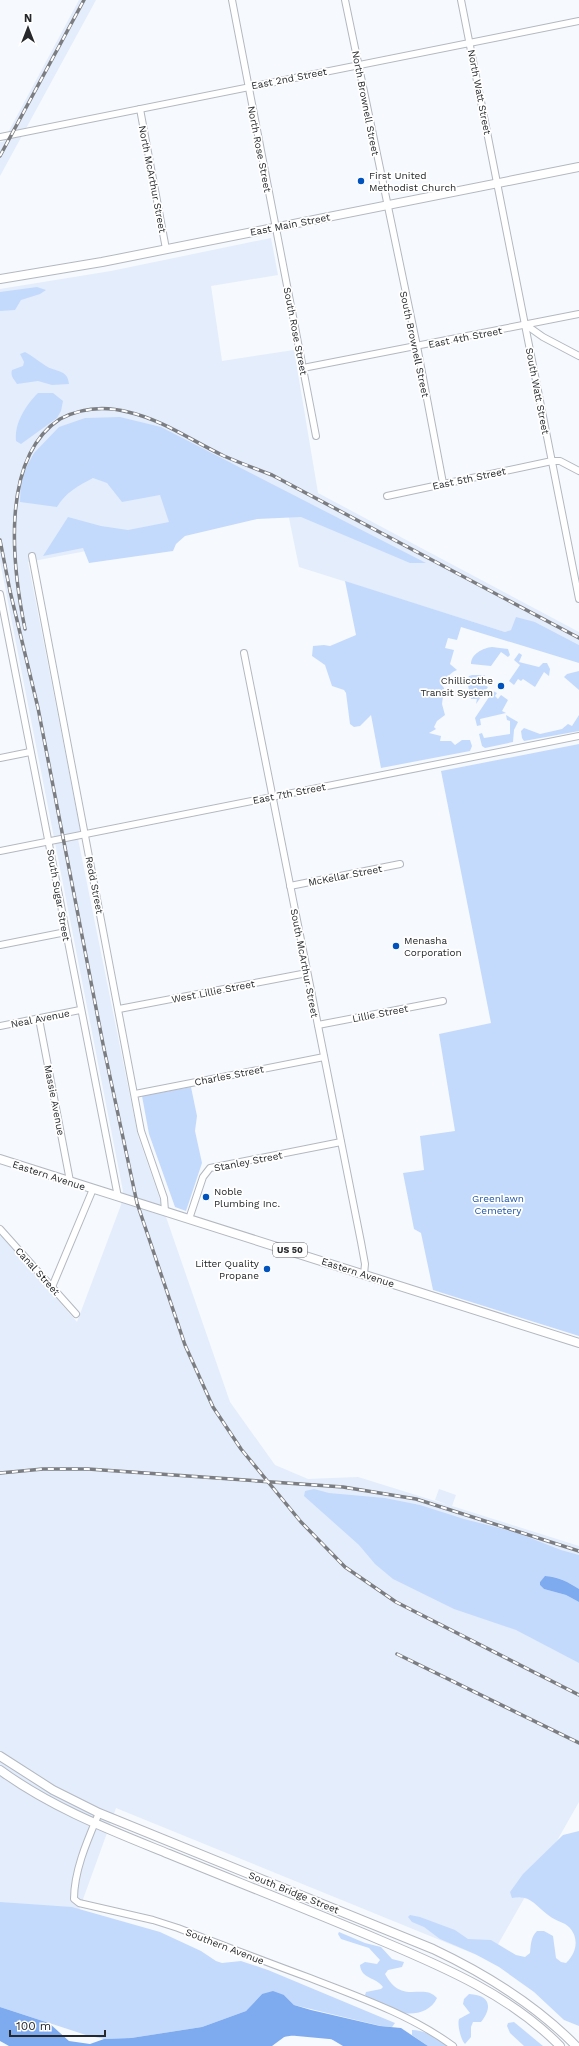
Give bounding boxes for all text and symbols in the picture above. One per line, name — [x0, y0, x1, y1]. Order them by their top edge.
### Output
north arrow — [8, 8, 48, 48]
text: N — [24, 12, 32, 25]
street label: North Watt Street — [466, 49, 493, 136]
street label: North Brownell Street — [350, 50, 381, 157]
street label: East 2nd Street — [250, 66, 329, 91]
street label: North Rose Street — [246, 105, 273, 194]
street label: North McArthur Street — [137, 124, 168, 235]
place label: First United Methodist Church — [369, 170, 456, 193]
marker: First United Methodist Church — [356, 176, 366, 186]
street label: East Main Street — [249, 211, 332, 238]
street label: South Rose Street — [282, 286, 310, 377]
street label: South Brownell Street — [398, 290, 431, 399]
street label: East 4th Street — [427, 325, 504, 350]
street label: South Watt Street — [524, 347, 551, 436]
street label: East 5th Street — [431, 465, 508, 492]
place label: Chillicothe Transit System — [420, 675, 493, 698]
marker: Chillicothe Transit System — [496, 681, 506, 691]
street label: East 7th Street — [252, 781, 327, 806]
street label: South Sugar Street — [45, 848, 72, 943]
street label: Redd Street — [84, 855, 106, 916]
street label: McKellar Street — [307, 863, 384, 888]
street label: South McArthur Street — [289, 908, 321, 1019]
place label: Menasha Corporation — [404, 935, 462, 958]
marker: Menasha Corporation — [391, 941, 401, 951]
street label: West Lillie Street — [171, 978, 256, 1005]
street label: Lillie Street — [351, 1003, 410, 1024]
street label: Neal Avenue — [10, 1007, 71, 1030]
street label: Charles Street — [193, 1063, 265, 1088]
street label: Massie Avenue — [42, 1064, 67, 1136]
street label: Stanley Street — [213, 1149, 284, 1174]
street label: Eastern Avenue — [11, 1159, 87, 1193]
place label: Noble Plumbing Inc. — [214, 1186, 280, 1209]
marker: Noble Plumbing Inc. — [201, 1192, 211, 1202]
park label: Greenlawn Cemetery — [472, 1193, 524, 1216]
road number: US 50 — [273, 1243, 307, 1257]
street label: Canal Street — [13, 1245, 63, 1298]
street label: Eastern Avenue — [320, 1256, 396, 1290]
place label: Litter Quality Propane — [195, 1258, 260, 1281]
marker: Litter Quality Propane — [262, 1264, 272, 1274]
street label: South Bridge Street — [247, 1869, 341, 1916]
street label: Southern Avenue — [184, 1926, 266, 1967]
scale bar — [10, 2012, 105, 2038]
text: 100 m — [16, 2019, 51, 2033]

